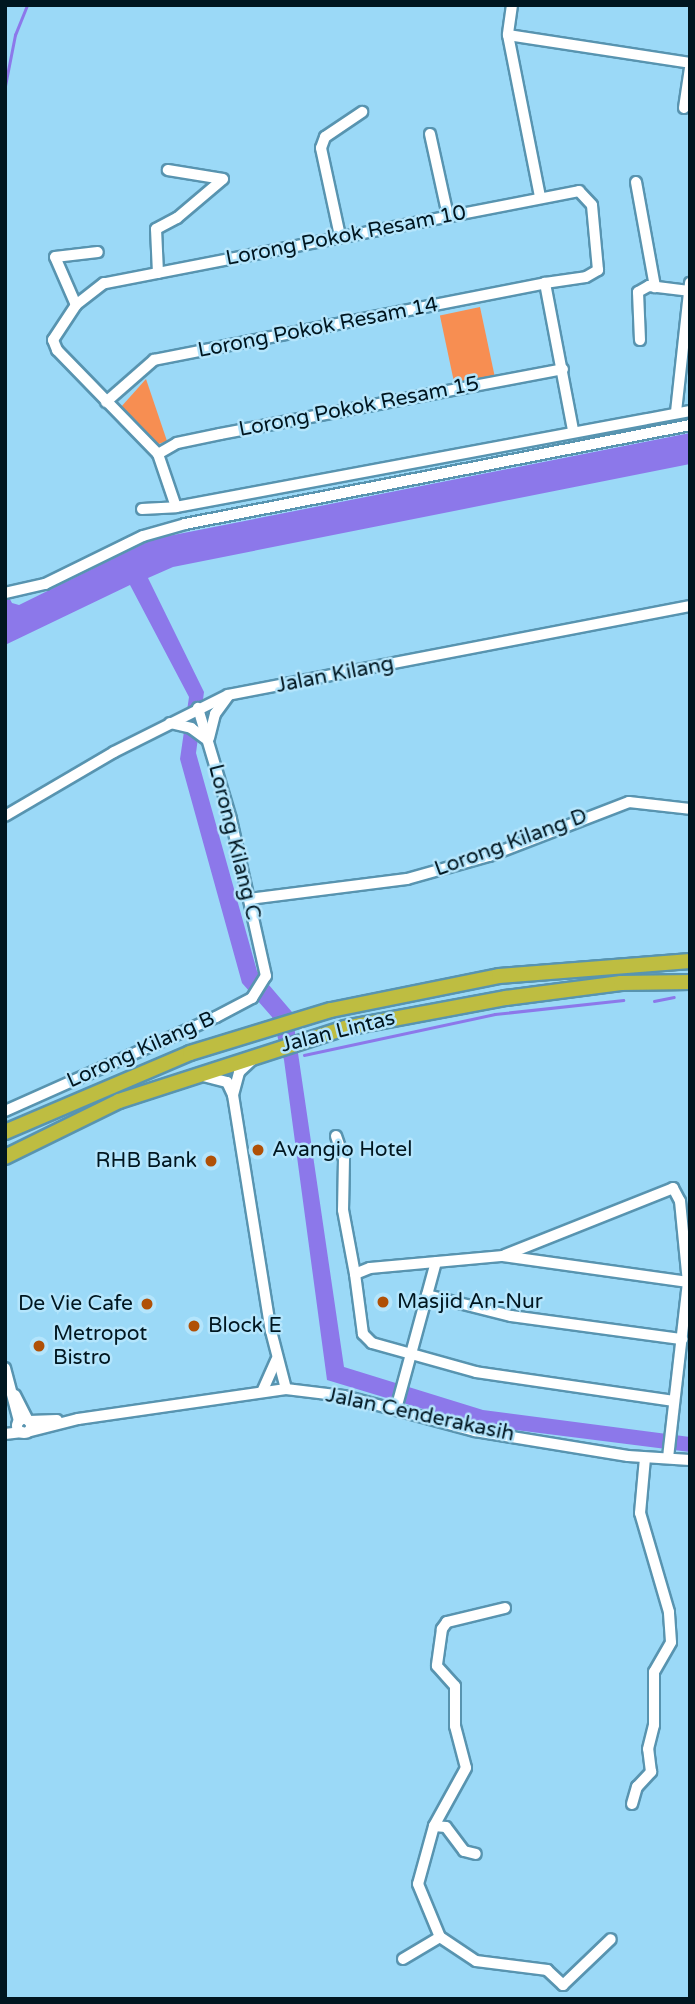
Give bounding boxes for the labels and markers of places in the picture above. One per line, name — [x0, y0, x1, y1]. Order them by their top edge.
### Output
place label: Avangio Hotel — [272, 1137, 412, 1163]
marker: Avangio Hotel — [250, 1142, 266, 1158]
place label: RHB Bank — [96, 1148, 197, 1174]
marker: RHB Bank — [203, 1153, 219, 1169]
place label: Masjid An-Nur — [397, 1289, 543, 1315]
place label: De Vie Cafe — [18, 1291, 133, 1317]
marker: Masjid An-Nur — [375, 1294, 391, 1310]
marker: De Vie Cafe — [139, 1296, 155, 1312]
place label: Block E — [208, 1313, 282, 1339]
marker: Block E — [186, 1318, 202, 1334]
place label: Metropot Bistro — [53, 1321, 147, 1371]
marker: Metropot Bistro — [31, 1338, 47, 1354]

